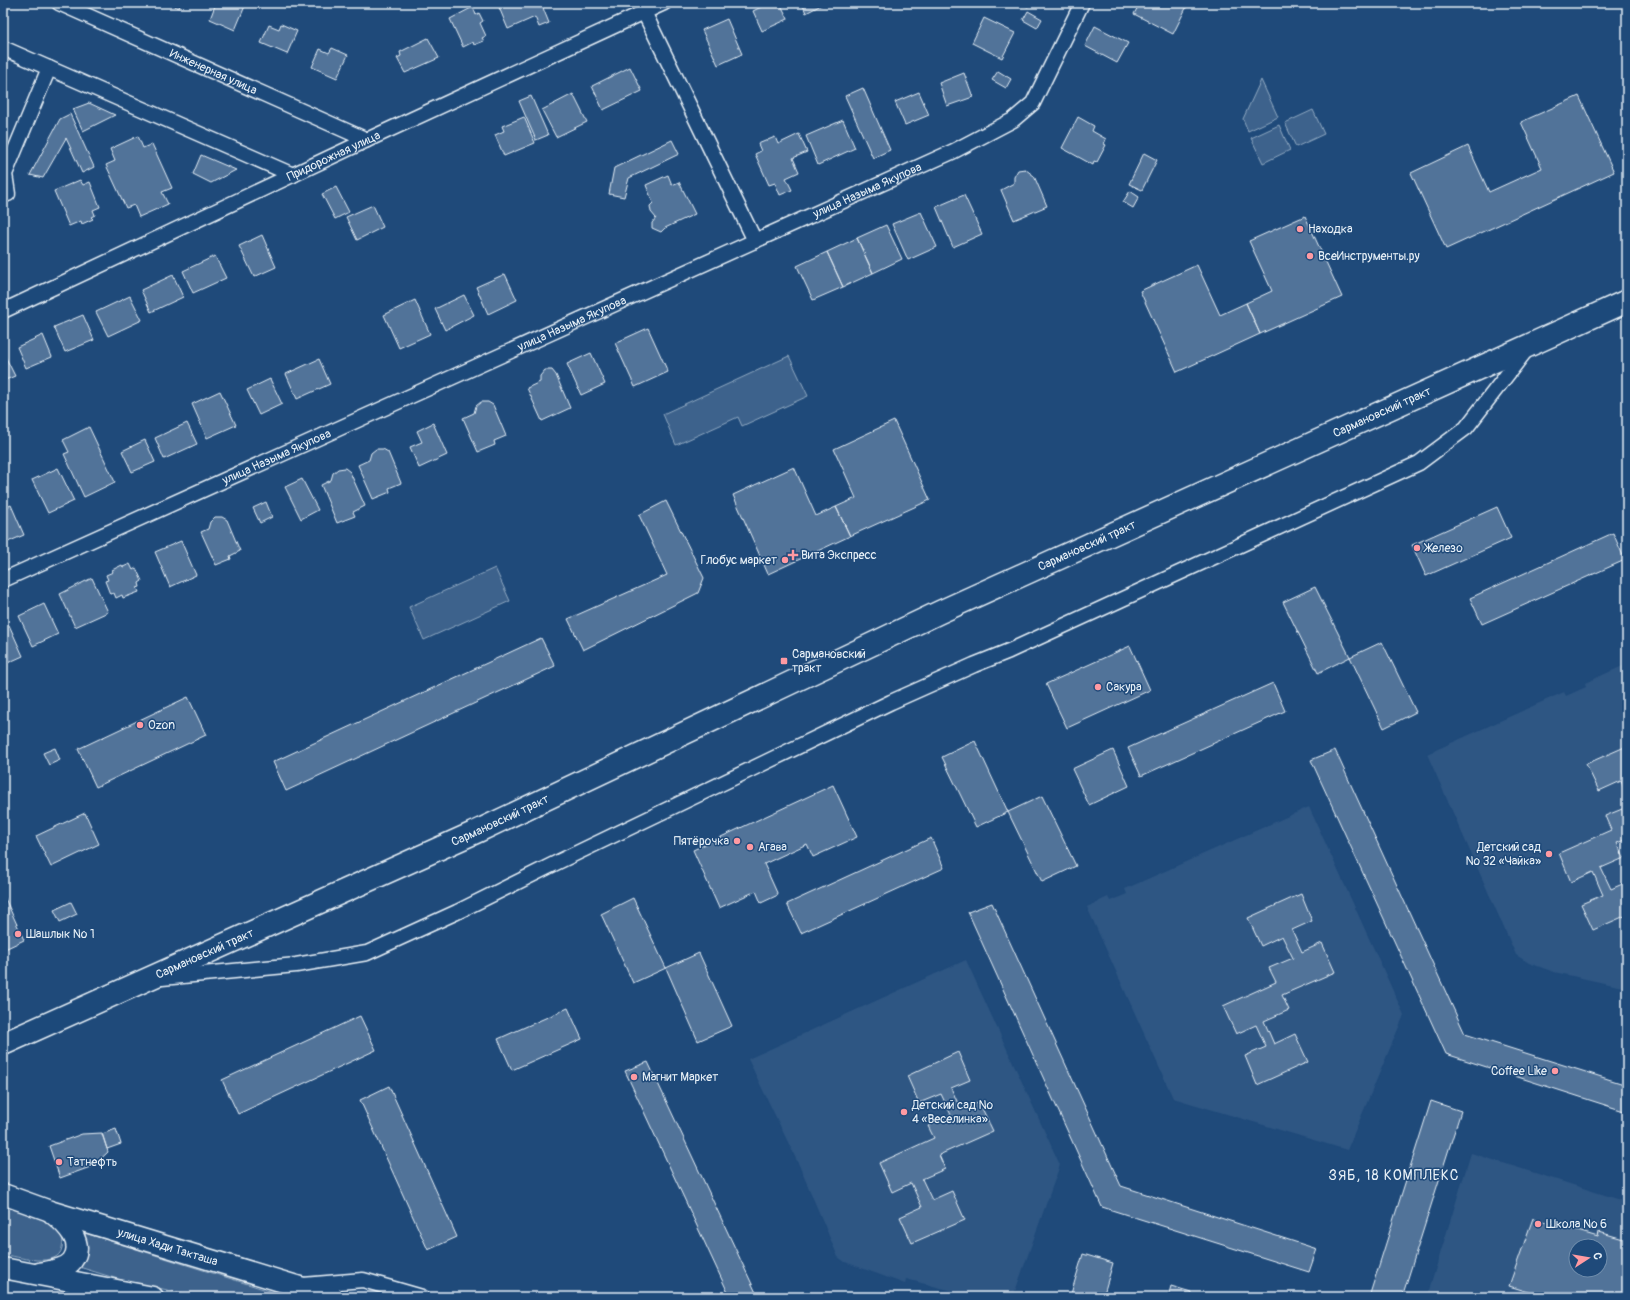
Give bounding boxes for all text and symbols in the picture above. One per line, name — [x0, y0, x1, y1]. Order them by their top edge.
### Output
street label: Инженерная улица — [167, 46, 260, 98]
street label: Придорожная улица — [284, 128, 383, 185]
street label: улица Назыма Якупова — [810, 159, 924, 222]
place label: Находка — [1308, 222, 1353, 237]
marker: Находка — [1295, 224, 1305, 234]
place label: ВсеИнструменты.ру — [1318, 249, 1420, 264]
marker: ВсеИнструменты.ру — [1305, 251, 1315, 261]
street label: улица Назыма Якупова — [514, 293, 629, 355]
street label: Сармановский тракт — [1331, 384, 1434, 441]
street label: улица Назыма Якупова — [219, 426, 334, 489]
street label: Сармановский тракт — [1036, 517, 1138, 575]
place label: Железо — [1423, 541, 1463, 556]
marker: Железо — [1412, 543, 1422, 553]
place label: Вита Экспресс — [801, 548, 877, 563]
marker: Вита Экспресс — [788, 550, 798, 560]
place label: Глобус маркет — [701, 553, 777, 568]
marker: Глобус маркет — [780, 555, 790, 565]
place label: Сармановский тракт — [792, 647, 866, 676]
marker: Сармановский тракт — [779, 656, 789, 666]
place label: Сакура — [1106, 680, 1142, 695]
marker: Сакура — [1093, 682, 1103, 692]
place label: Ozon — [148, 718, 175, 733]
marker: Ozon — [135, 720, 145, 730]
street label: Сармановский тракт — [449, 791, 551, 850]
place label: Пятёрочка — [674, 834, 729, 849]
marker: Пятёрочка — [732, 836, 742, 846]
place label: Агава — [758, 840, 787, 855]
place label: Детский сад № 32 «Чайка» — [1465, 840, 1542, 869]
marker: Агава — [745, 842, 755, 852]
marker: Детский сад № 32 «Чайка» — [1544, 849, 1554, 859]
street label: Сармановский тракт — [153, 925, 256, 983]
place label: Шашлык № 1 — [26, 927, 95, 942]
marker: Шашлык № 1 — [13, 929, 23, 939]
place label: Coffee Like — [1491, 1064, 1547, 1079]
marker: Coffee Like — [1550, 1066, 1560, 1076]
place label: Магнит Маркет — [642, 1070, 718, 1085]
marker: Магнит Маркет — [629, 1072, 639, 1082]
place label: Детский сад № 4 «Веселинка» — [911, 1098, 994, 1127]
marker: Детский сад № 4 «Веселинка» — [899, 1107, 909, 1117]
place label: Татнефть — [67, 1155, 117, 1170]
marker: Татнефть — [54, 1157, 64, 1167]
district label: ЗЯБ, 18 КОМПЛЕКС — [1329, 1167, 1459, 1184]
place label: Школа № 6 — [1546, 1217, 1607, 1232]
marker: Школа № 6 — [1533, 1219, 1543, 1229]
street label: улица Хади Такташа — [115, 1225, 220, 1270]
north arrow — [1568, 1238, 1608, 1278]
text: С — [1590, 1251, 1604, 1261]

